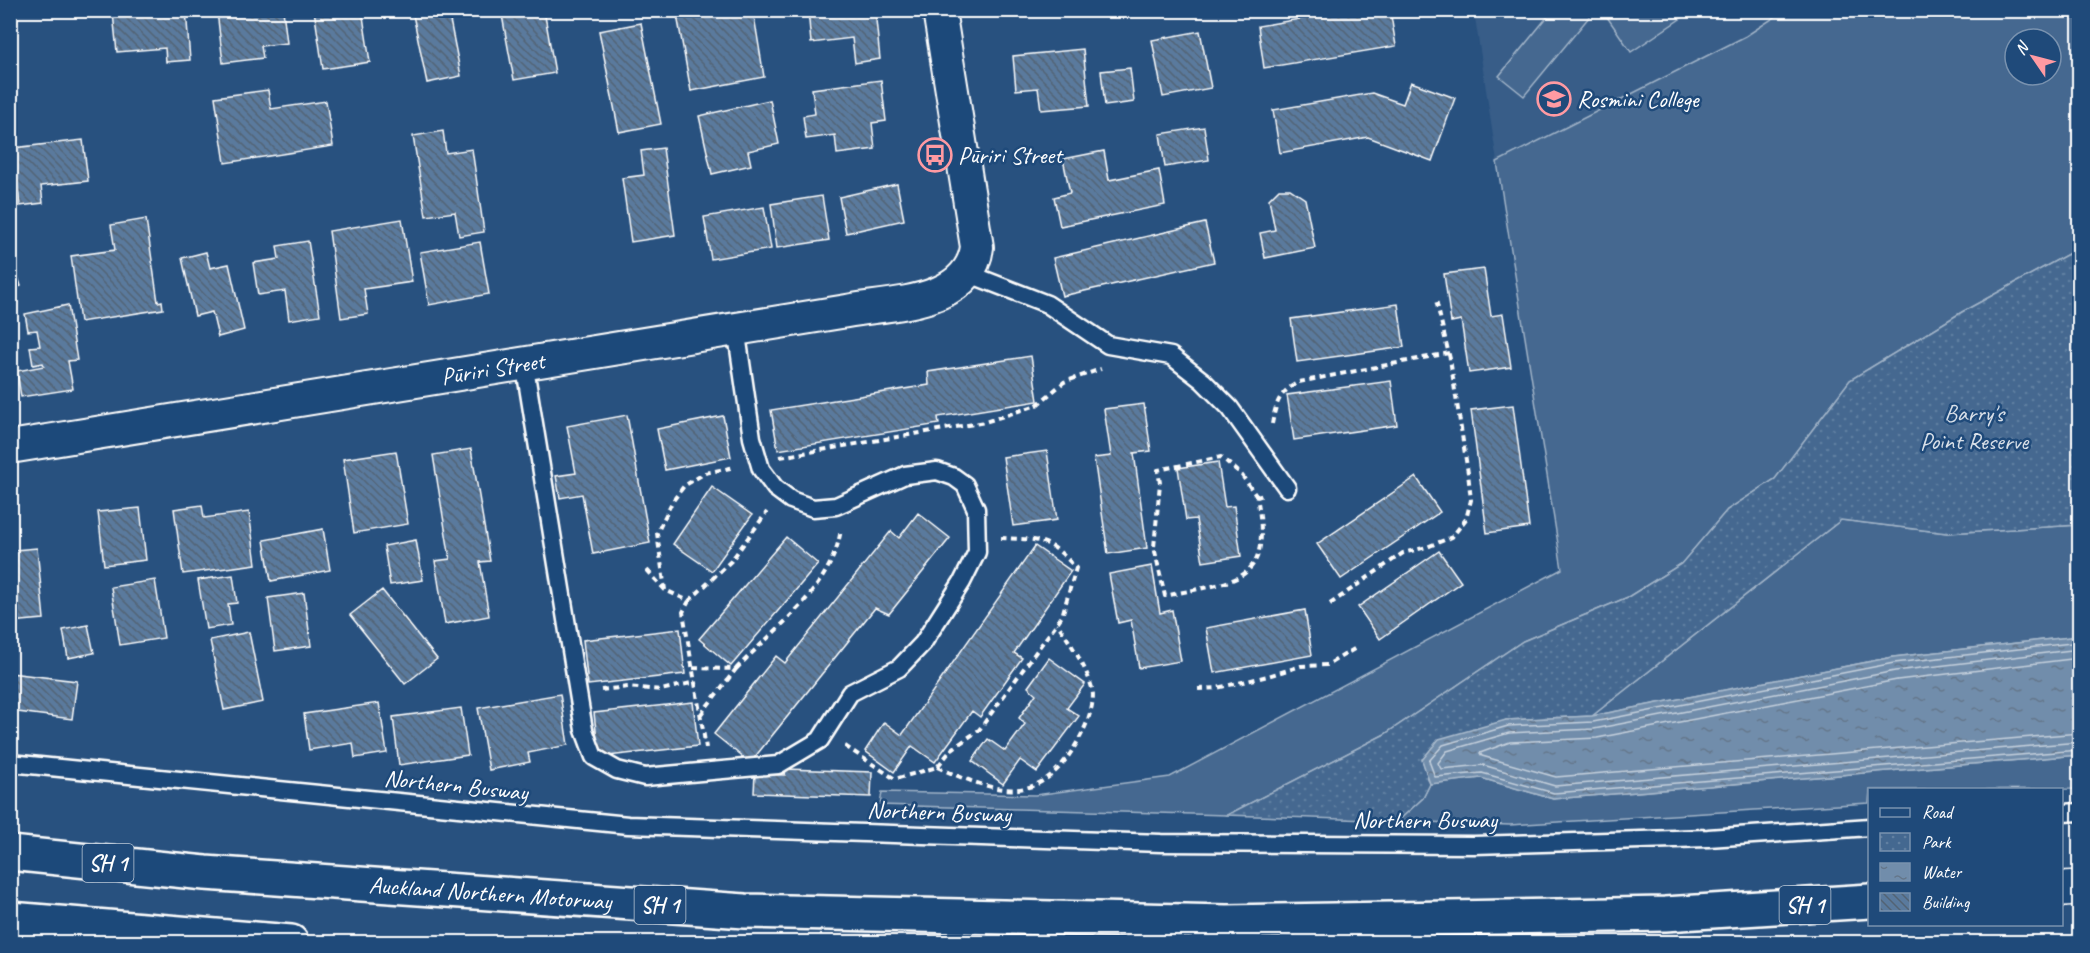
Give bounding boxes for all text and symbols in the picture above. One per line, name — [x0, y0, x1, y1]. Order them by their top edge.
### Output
north arrow — [2003, 27, 2063, 87]
text: N — [2010, 37, 2034, 59]
school or university icon: Rosmini College — [1536, 81, 1572, 117]
place label: Rosmini College — [1577, 84, 1701, 114]
bus stop icon: Pūriri Street — [917, 137, 953, 173]
place label: Pūriri Street — [958, 140, 1064, 170]
street label: Pūriri Street — [439, 345, 548, 392]
park label: Barry's Point Reserve — [1920, 398, 2030, 456]
street label: Northern Busway — [383, 763, 531, 808]
legend — [1868, 788, 2063, 926]
street label: Northern Busway — [867, 794, 1013, 830]
text: Road — [1922, 801, 1955, 823]
street label: Northern Busway — [1353, 805, 1499, 835]
text: Park — [1922, 831, 1952, 853]
road number: SH 1 — [82, 844, 134, 882]
text: Water — [1922, 861, 1963, 883]
street label: Auckland Northern Motorway — [368, 870, 614, 917]
road number: SH 1 — [634, 886, 686, 924]
road number: SH 1 — [1780, 886, 1830, 924]
text: Building — [1922, 891, 1971, 913]

